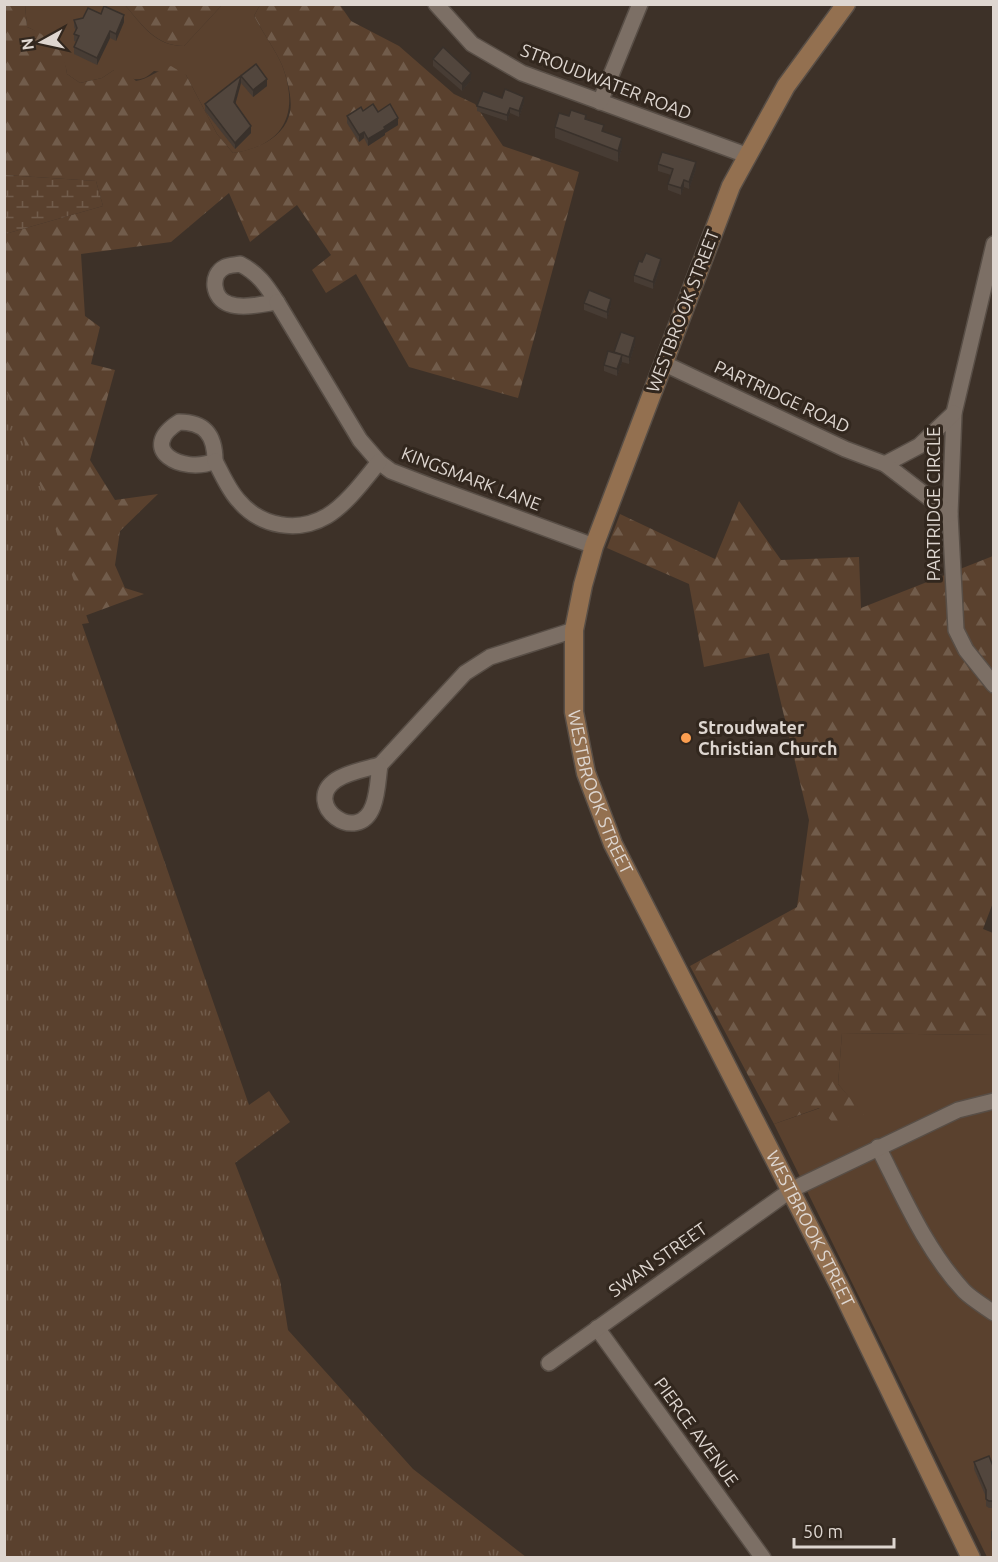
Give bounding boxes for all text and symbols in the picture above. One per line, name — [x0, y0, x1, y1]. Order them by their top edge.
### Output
north arrow — [12, 12, 72, 72]
text: N — [17, 37, 37, 51]
street label: STROUDWATER ROAD — [518, 39, 695, 123]
street label: WESTBROOK STREET — [642, 226, 722, 395]
street label: PARTRIDGE ROAD — [712, 356, 853, 436]
street label: PARTRIDGE CIRCLE — [923, 427, 943, 581]
street label: KINGSMARK LANE — [399, 442, 544, 514]
street label: WESTBROOK STREET — [565, 708, 638, 877]
place label: Stroudwater Christian Church — [698, 717, 837, 758]
marker: Stroudwater Christian Church — [679, 731, 693, 745]
street label: WESTBROOK STREET — [763, 1147, 859, 1310]
street label: SWAN STREET — [604, 1218, 710, 1300]
street label: PIERCE AVENUE — [651, 1373, 743, 1490]
scale bar — [794, 1511, 894, 1549]
text: 50 m — [803, 1521, 843, 1541]

